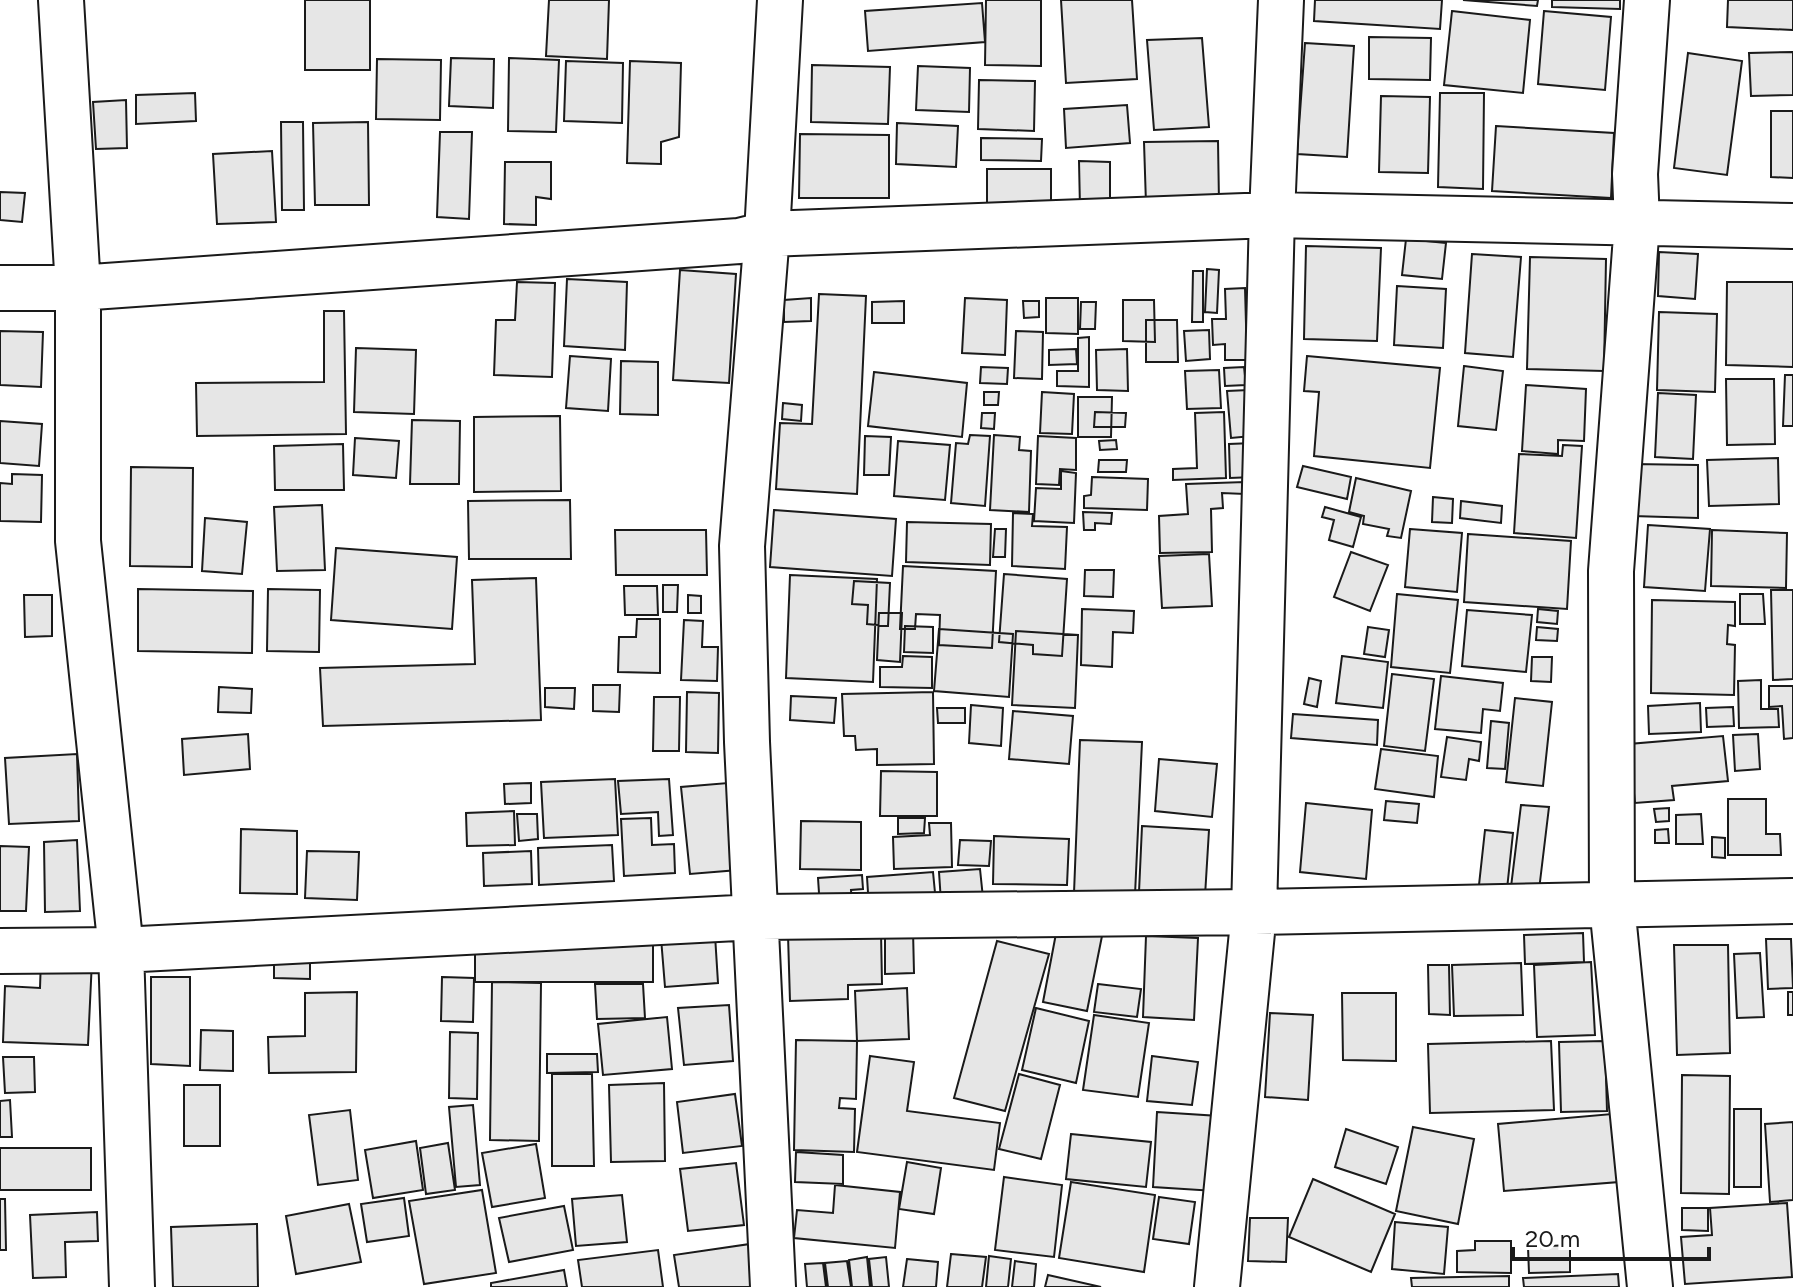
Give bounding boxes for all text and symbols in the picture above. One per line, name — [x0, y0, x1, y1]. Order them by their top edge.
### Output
scale bar — [1513, 1211, 1709, 1261]
text: 20 m — [1525, 1224, 1580, 1253]

